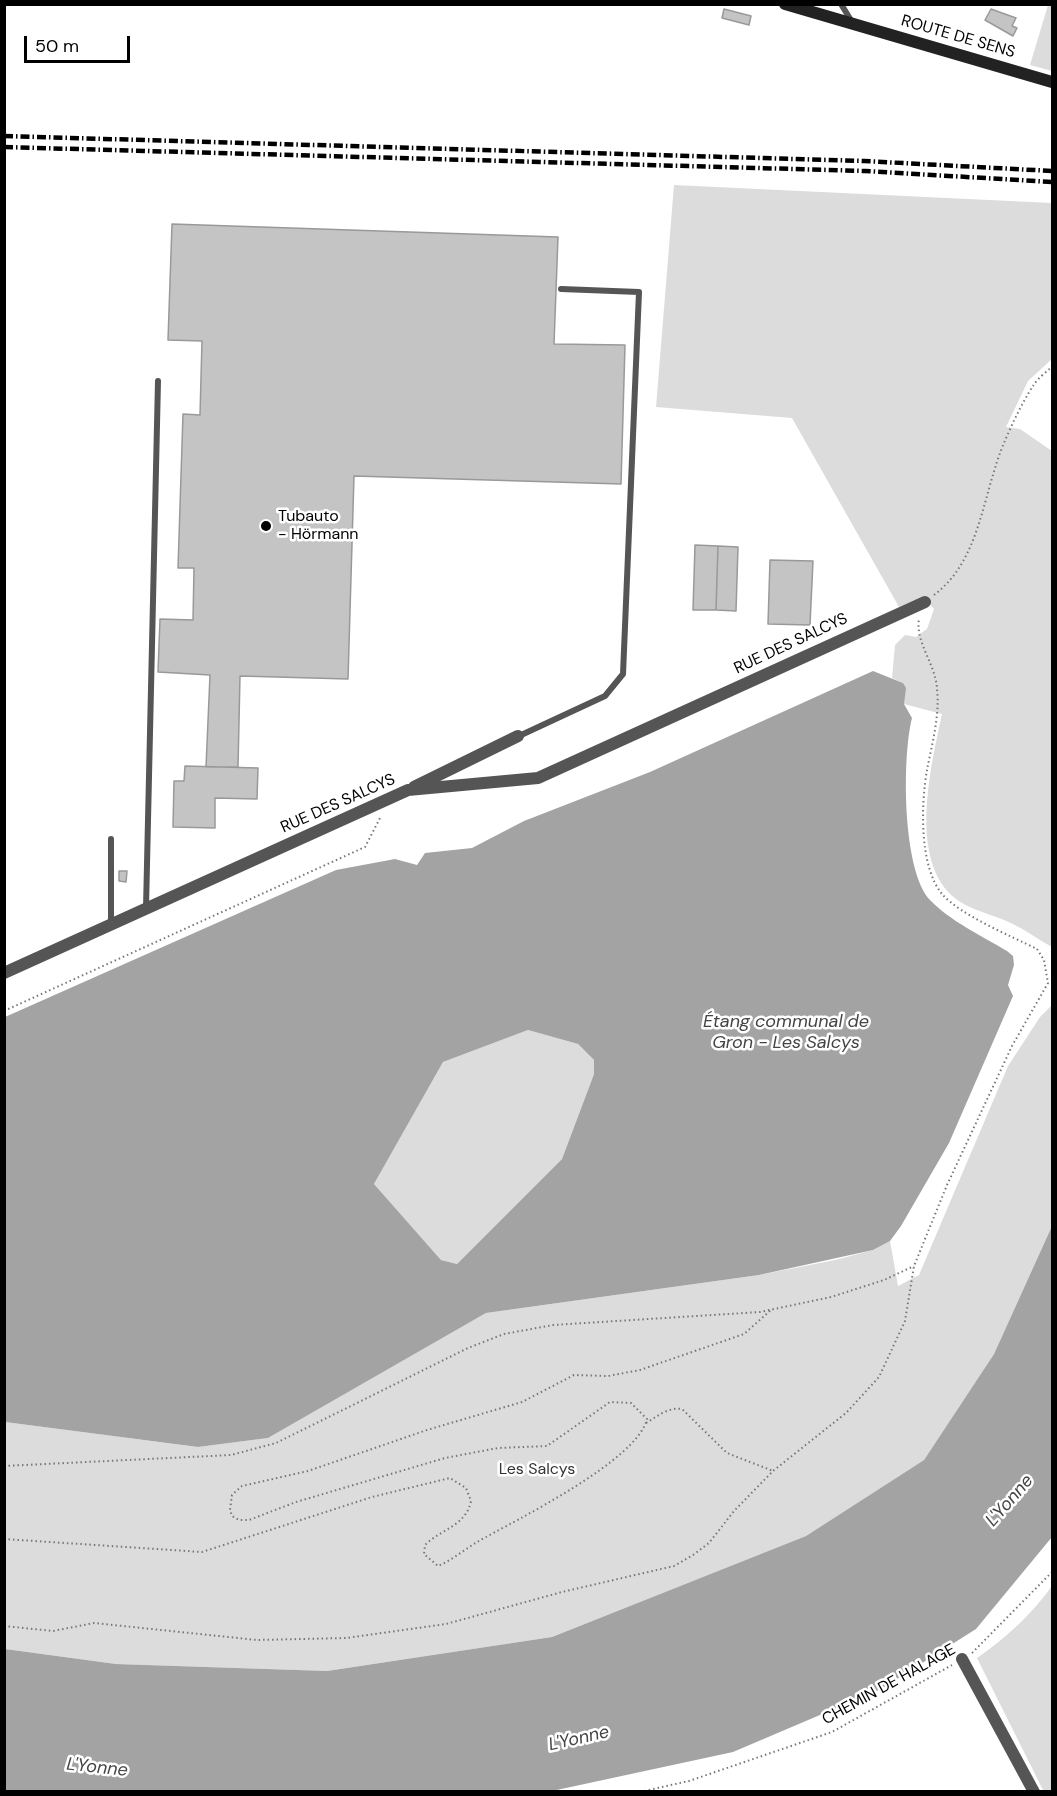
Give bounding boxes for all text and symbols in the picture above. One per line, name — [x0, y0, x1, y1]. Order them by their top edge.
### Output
street label: ROUTE DE SENS — [899, 12, 1017, 62]
scale bar — [27, 24, 134, 62]
text: 50 m — [35, 34, 79, 58]
place label: Tubauto - Hörmann — [278, 507, 359, 545]
marker: Tubauto - Hörmann — [259, 519, 273, 533]
street label: RUE DES SALCYS — [731, 609, 851, 679]
street label: RUE DES SALCYS — [278, 770, 398, 838]
water label: Étang communal de Gron - Les Salcys — [703, 1011, 869, 1054]
park label: Les Salcys — [499, 1460, 575, 1480]
water label: L'Yonne — [982, 1471, 1038, 1531]
street label: CHEMIN DE HALAGE — [819, 1640, 959, 1730]
water label: L'Yonne — [547, 1722, 611, 1756]
water label: L'Yonne — [65, 1754, 129, 1782]

